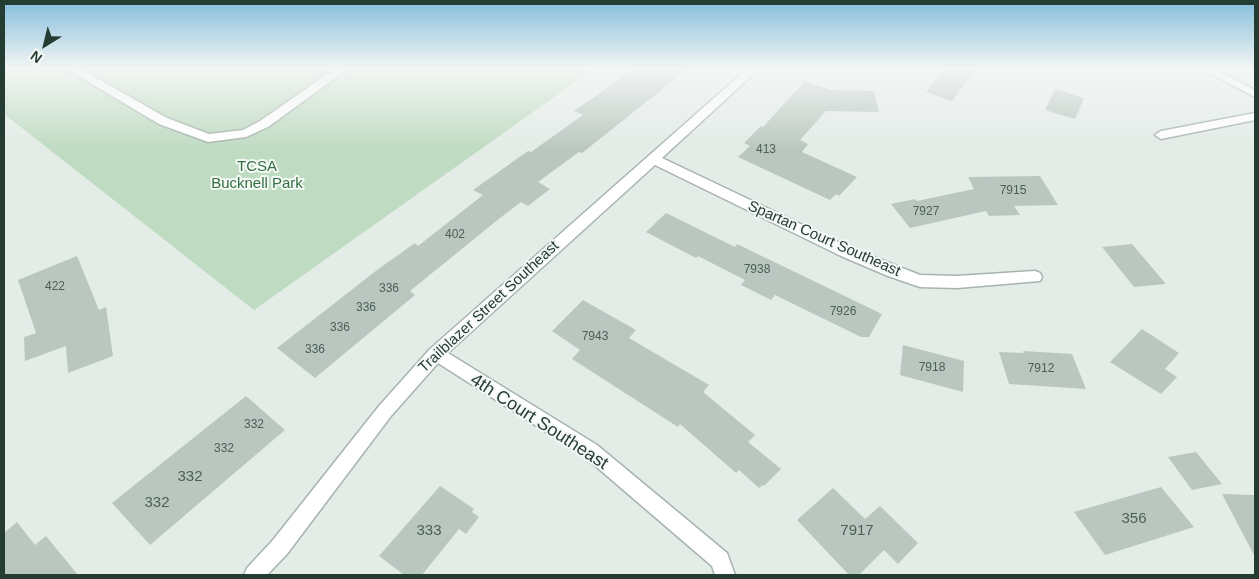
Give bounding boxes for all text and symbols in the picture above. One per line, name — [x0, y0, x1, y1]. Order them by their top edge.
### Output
north arrow — [20, 20, 70, 70]
text: N — [27, 48, 45, 67]
house number: 413 — [756, 143, 776, 157]
park label: TCSA Bucknell Park — [211, 158, 303, 193]
house number: 7915 — [1000, 184, 1026, 198]
street label: Spartan Court Southeast — [745, 197, 903, 281]
house number: 7927 — [913, 205, 939, 219]
house number: 402 — [445, 228, 465, 242]
street label: Trailblazer Street Southeast — [415, 237, 563, 377]
house number: 7938 — [744, 263, 770, 277]
house number: 422 — [45, 280, 65, 294]
house number: 336 — [379, 282, 399, 296]
house number: 336 — [356, 301, 376, 315]
house number: 7926 — [830, 305, 856, 319]
house number: 336 — [330, 321, 350, 335]
house number: 7943 — [582, 330, 608, 344]
house number: 336 — [305, 343, 325, 357]
house number: 7918 — [919, 361, 945, 375]
house number: 7912 — [1028, 362, 1054, 376]
street label: 4th Court Southeast — [466, 369, 612, 475]
house number: 332 — [244, 418, 264, 432]
house number: 332 — [214, 442, 234, 456]
house number: 332 — [177, 468, 203, 486]
house number: 332 — [144, 494, 170, 512]
house number: 356 — [1121, 510, 1147, 528]
house number: 333 — [416, 522, 442, 540]
house number: 7917 — [840, 522, 874, 540]

